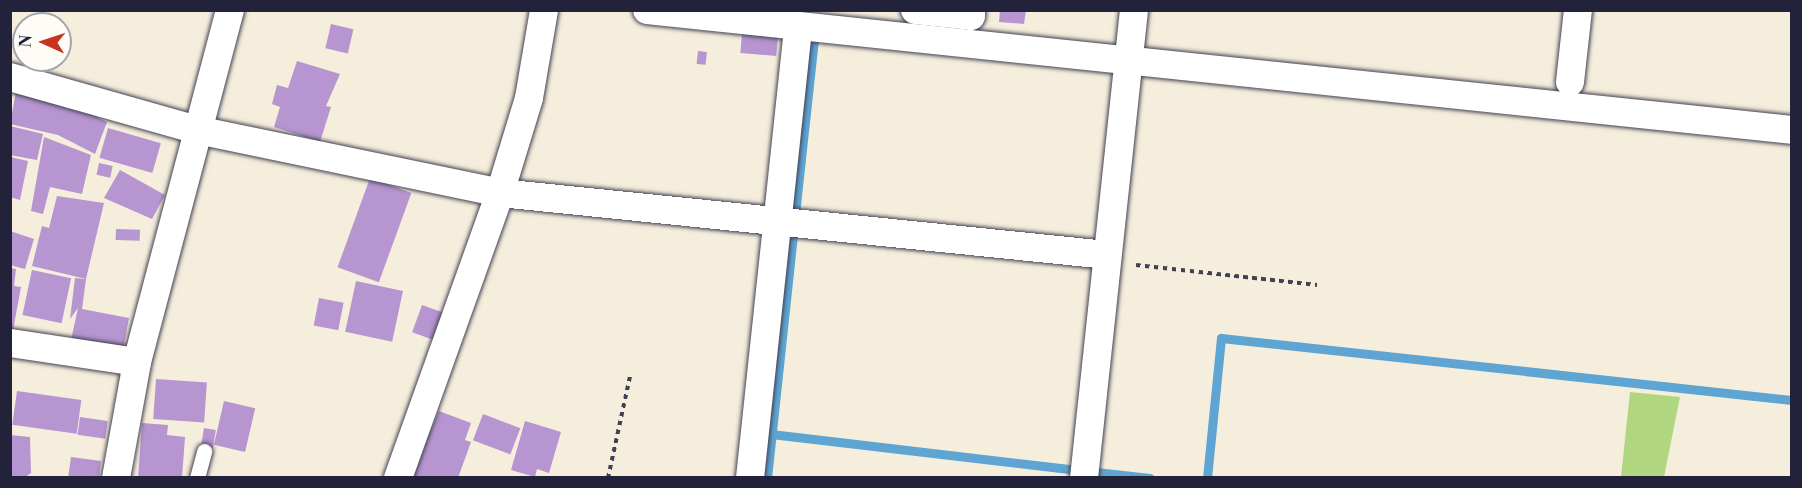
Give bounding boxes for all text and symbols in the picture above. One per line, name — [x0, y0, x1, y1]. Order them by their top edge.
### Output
north arrow — [12, 12, 72, 72]
text: N — [16, 34, 36, 48]

